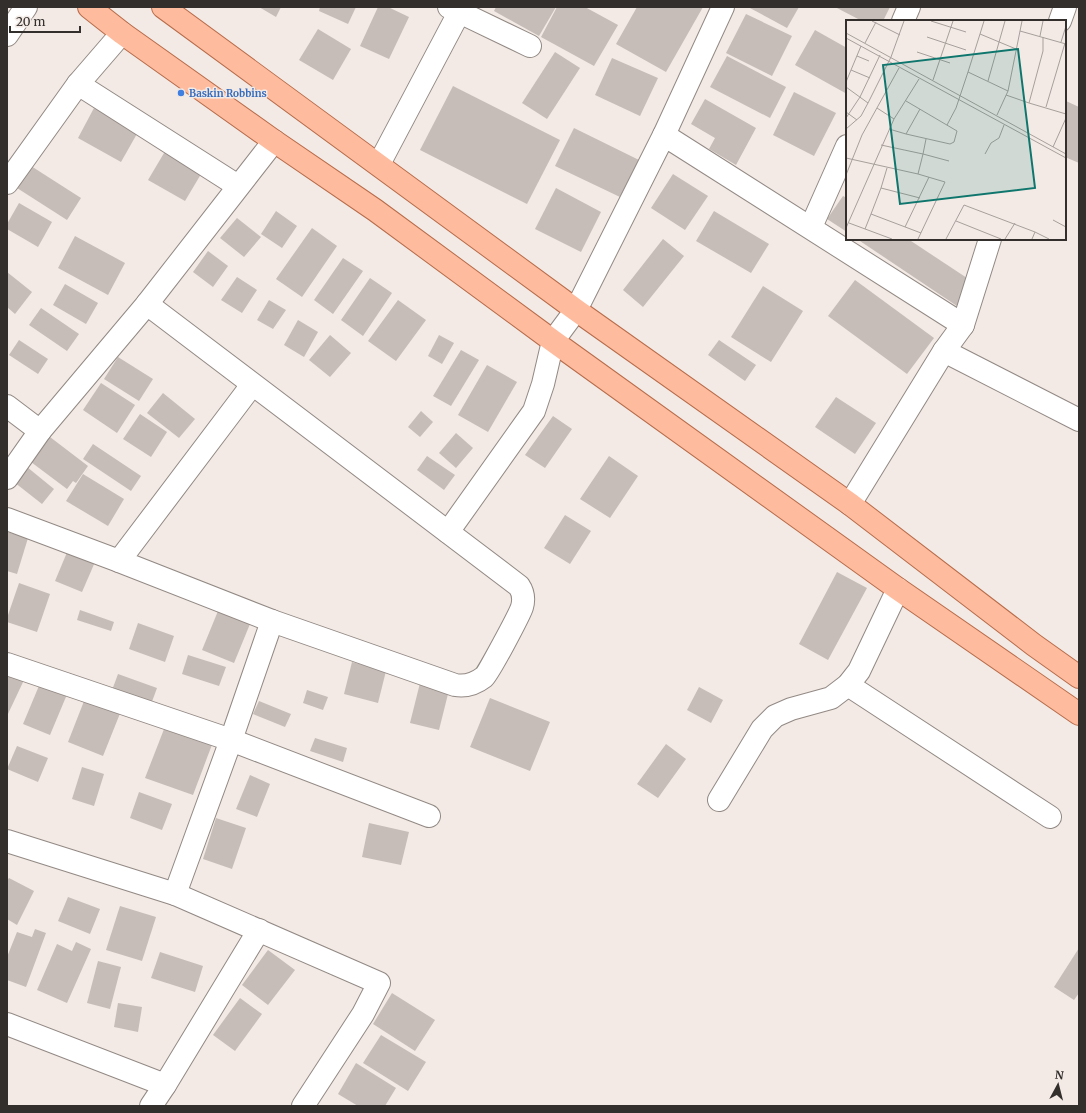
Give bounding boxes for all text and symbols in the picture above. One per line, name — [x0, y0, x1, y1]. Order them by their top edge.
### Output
scale bar — [10, 8, 80, 34]
text: 20 m — [16, 14, 45, 29]
inset map — [846, 20, 1066, 240]
place label: Baskin Robbins — [189, 87, 267, 100]
marker: Baskin Robbins — [176, 88, 186, 98]
north arrow — [1038, 1065, 1078, 1105]
text: N — [1054, 1068, 1065, 1083]

